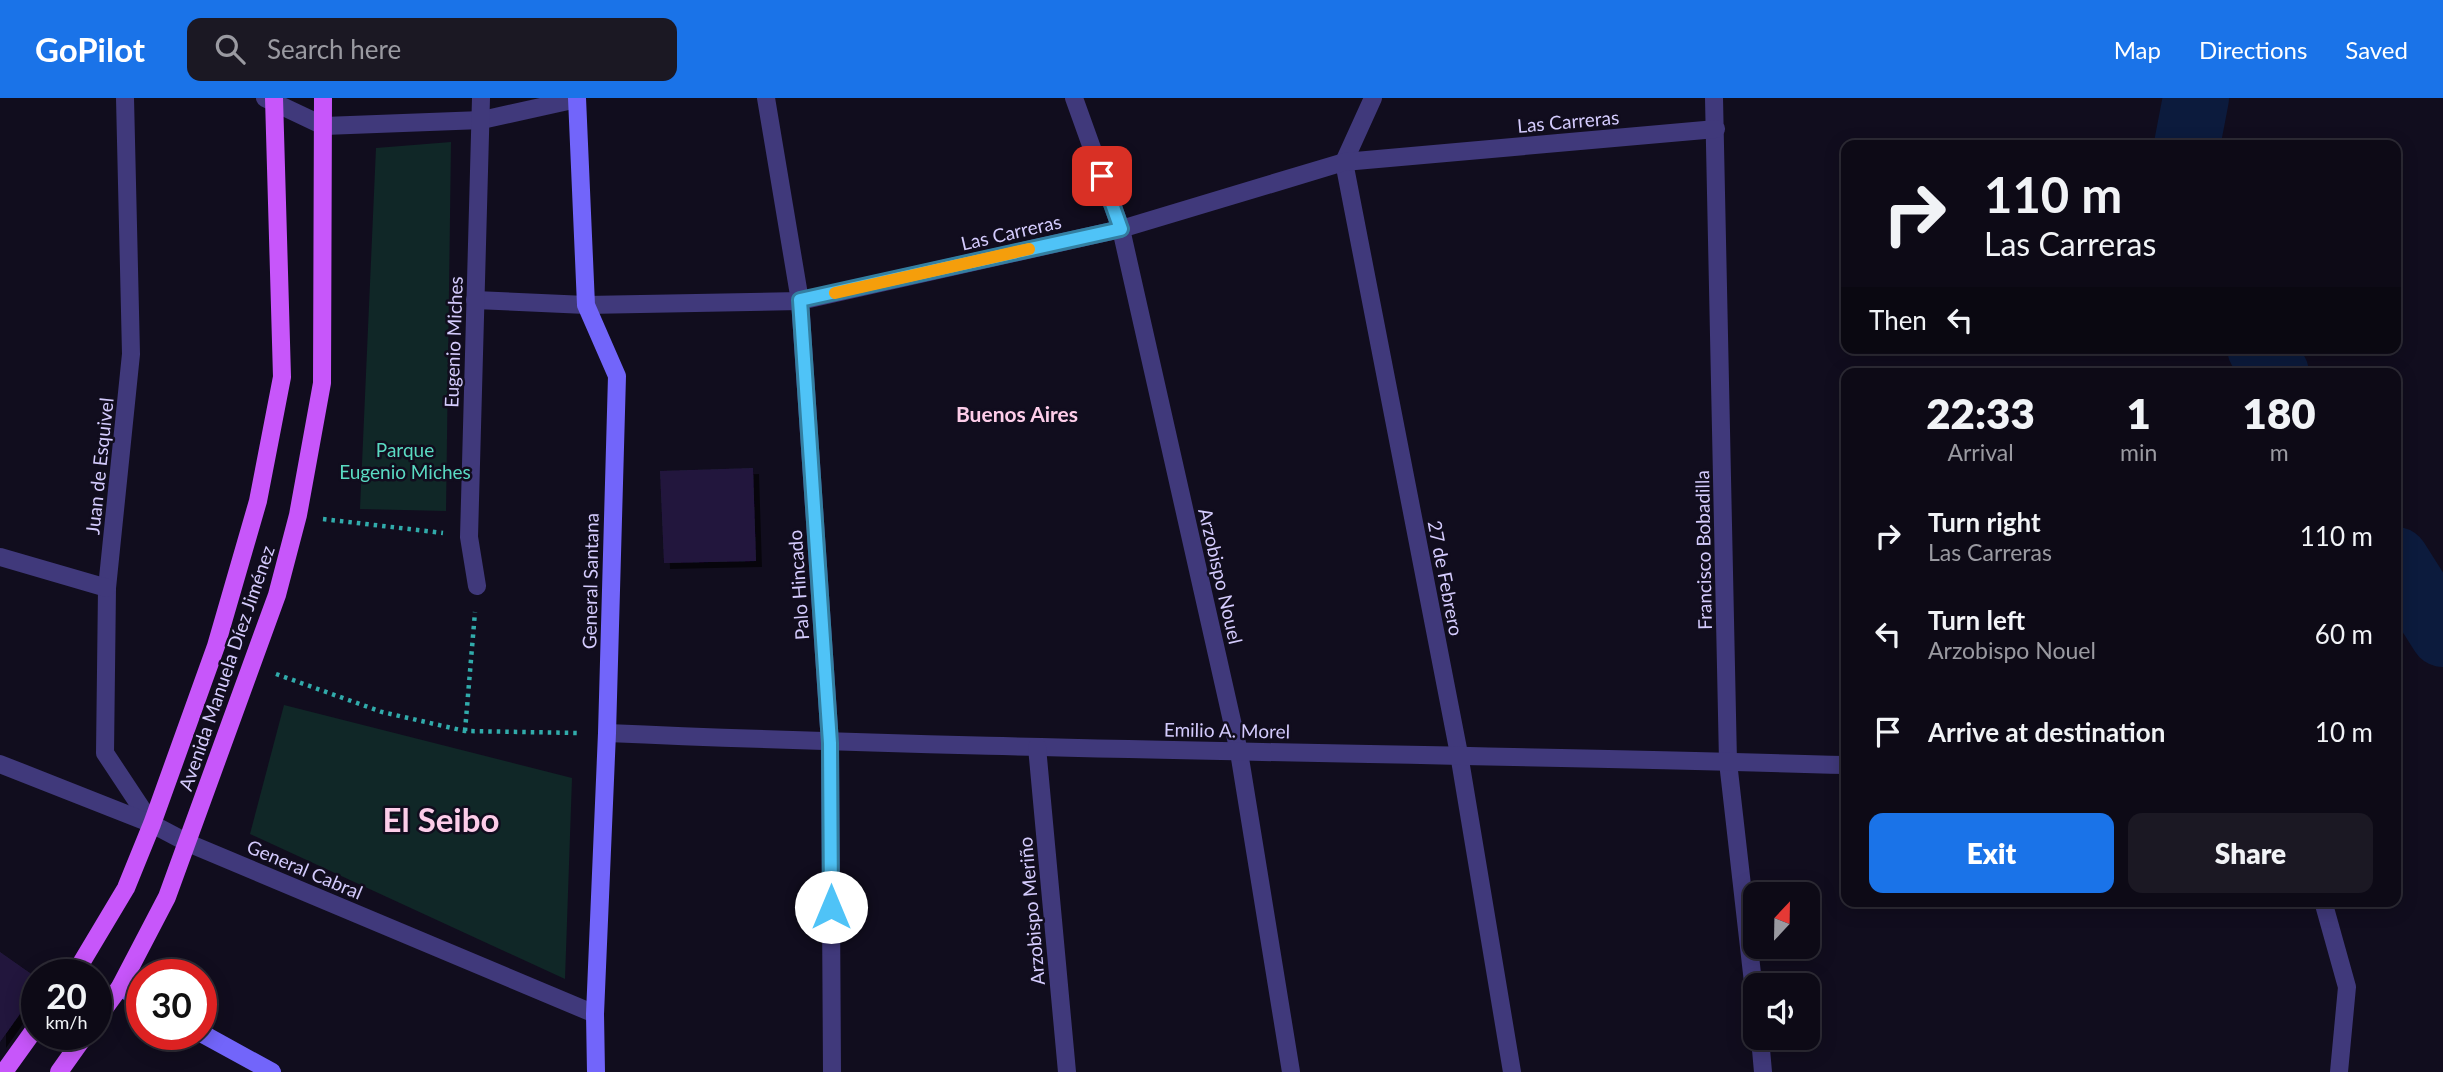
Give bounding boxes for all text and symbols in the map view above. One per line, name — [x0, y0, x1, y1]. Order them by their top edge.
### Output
search box — [187, 18, 677, 81]
text: GoPilot — [35, 29, 145, 69]
icon: search — [211, 30, 249, 68]
text: Search here — [267, 33, 401, 65]
text: Map — [2114, 35, 2161, 64]
text: Directions — [2199, 35, 2307, 64]
text: Saved — [2345, 35, 2408, 64]
street label: Las Carreras — [1516, 105, 1620, 137]
pin — [1072, 146, 1132, 206]
icon: arrive — [1083, 157, 1121, 195]
text: 110 m — [1984, 165, 2122, 223]
icon: right — [1869, 168, 1960, 259]
street label: Las Carreras — [959, 209, 1063, 255]
text: Las Carreras — [1984, 224, 2156, 263]
street label: Eugenio Miches — [439, 276, 467, 408]
icon: left — [1941, 301, 1979, 339]
text: Then — [1869, 304, 1927, 336]
text: 22:33 — [1926, 388, 2035, 438]
text: 1 — [2127, 388, 2151, 438]
text: 180 — [2243, 388, 2316, 438]
street label: Juan de Esquivel — [80, 396, 118, 536]
district label: Buenos Aires — [956, 401, 1078, 426]
park label: Parque Eugenio Miches — [339, 438, 471, 483]
text: Arrival — [1947, 438, 2014, 466]
text: min — [2120, 438, 2157, 466]
text: m — [2270, 438, 2289, 466]
street label: Francisco Bobadilla — [1690, 470, 1716, 630]
street label: Arzobispo Nouel — [1194, 506, 1248, 646]
text: Turn right — [1928, 506, 2041, 538]
street label: General Santana — [577, 513, 603, 649]
icon: right — [1869, 517, 1907, 555]
street label: 27 de Febrero — [1424, 518, 1468, 638]
text: 110 m — [2300, 520, 2373, 552]
street label: Palo Hincado — [783, 529, 813, 641]
text: Las Carreras — [1928, 538, 2052, 566]
street label: Avenida Manuela Díez Jiménez — [173, 542, 279, 794]
text: Turn left — [1928, 604, 2025, 636]
icon: left — [1869, 615, 1907, 653]
text: 60 m — [2315, 618, 2373, 650]
text: Arzobispo Nouel — [1928, 636, 2096, 664]
icon: arrive — [1869, 713, 1907, 751]
text: Arrive at destination — [1928, 716, 2165, 748]
text: 10 m — [2315, 716, 2373, 748]
street label: Emilio A. Morel — [1164, 717, 1290, 743]
district label: El Seibo — [383, 799, 499, 839]
button: Exit — [1869, 813, 2114, 893]
button: Share — [2128, 813, 2373, 893]
street label: General Cabral — [244, 834, 366, 904]
street label: Arzobispo Meriño — [1013, 836, 1049, 986]
position arrow — [794, 870, 868, 944]
north arrow — [1743, 882, 1820, 959]
map controls — [1743, 882, 1820, 1050]
speed limit sign: 30 — [126, 959, 217, 1050]
button: sound — [1743, 973, 1820, 1050]
text: 20 — [46, 974, 87, 1016]
text: km/h — [45, 1011, 88, 1033]

